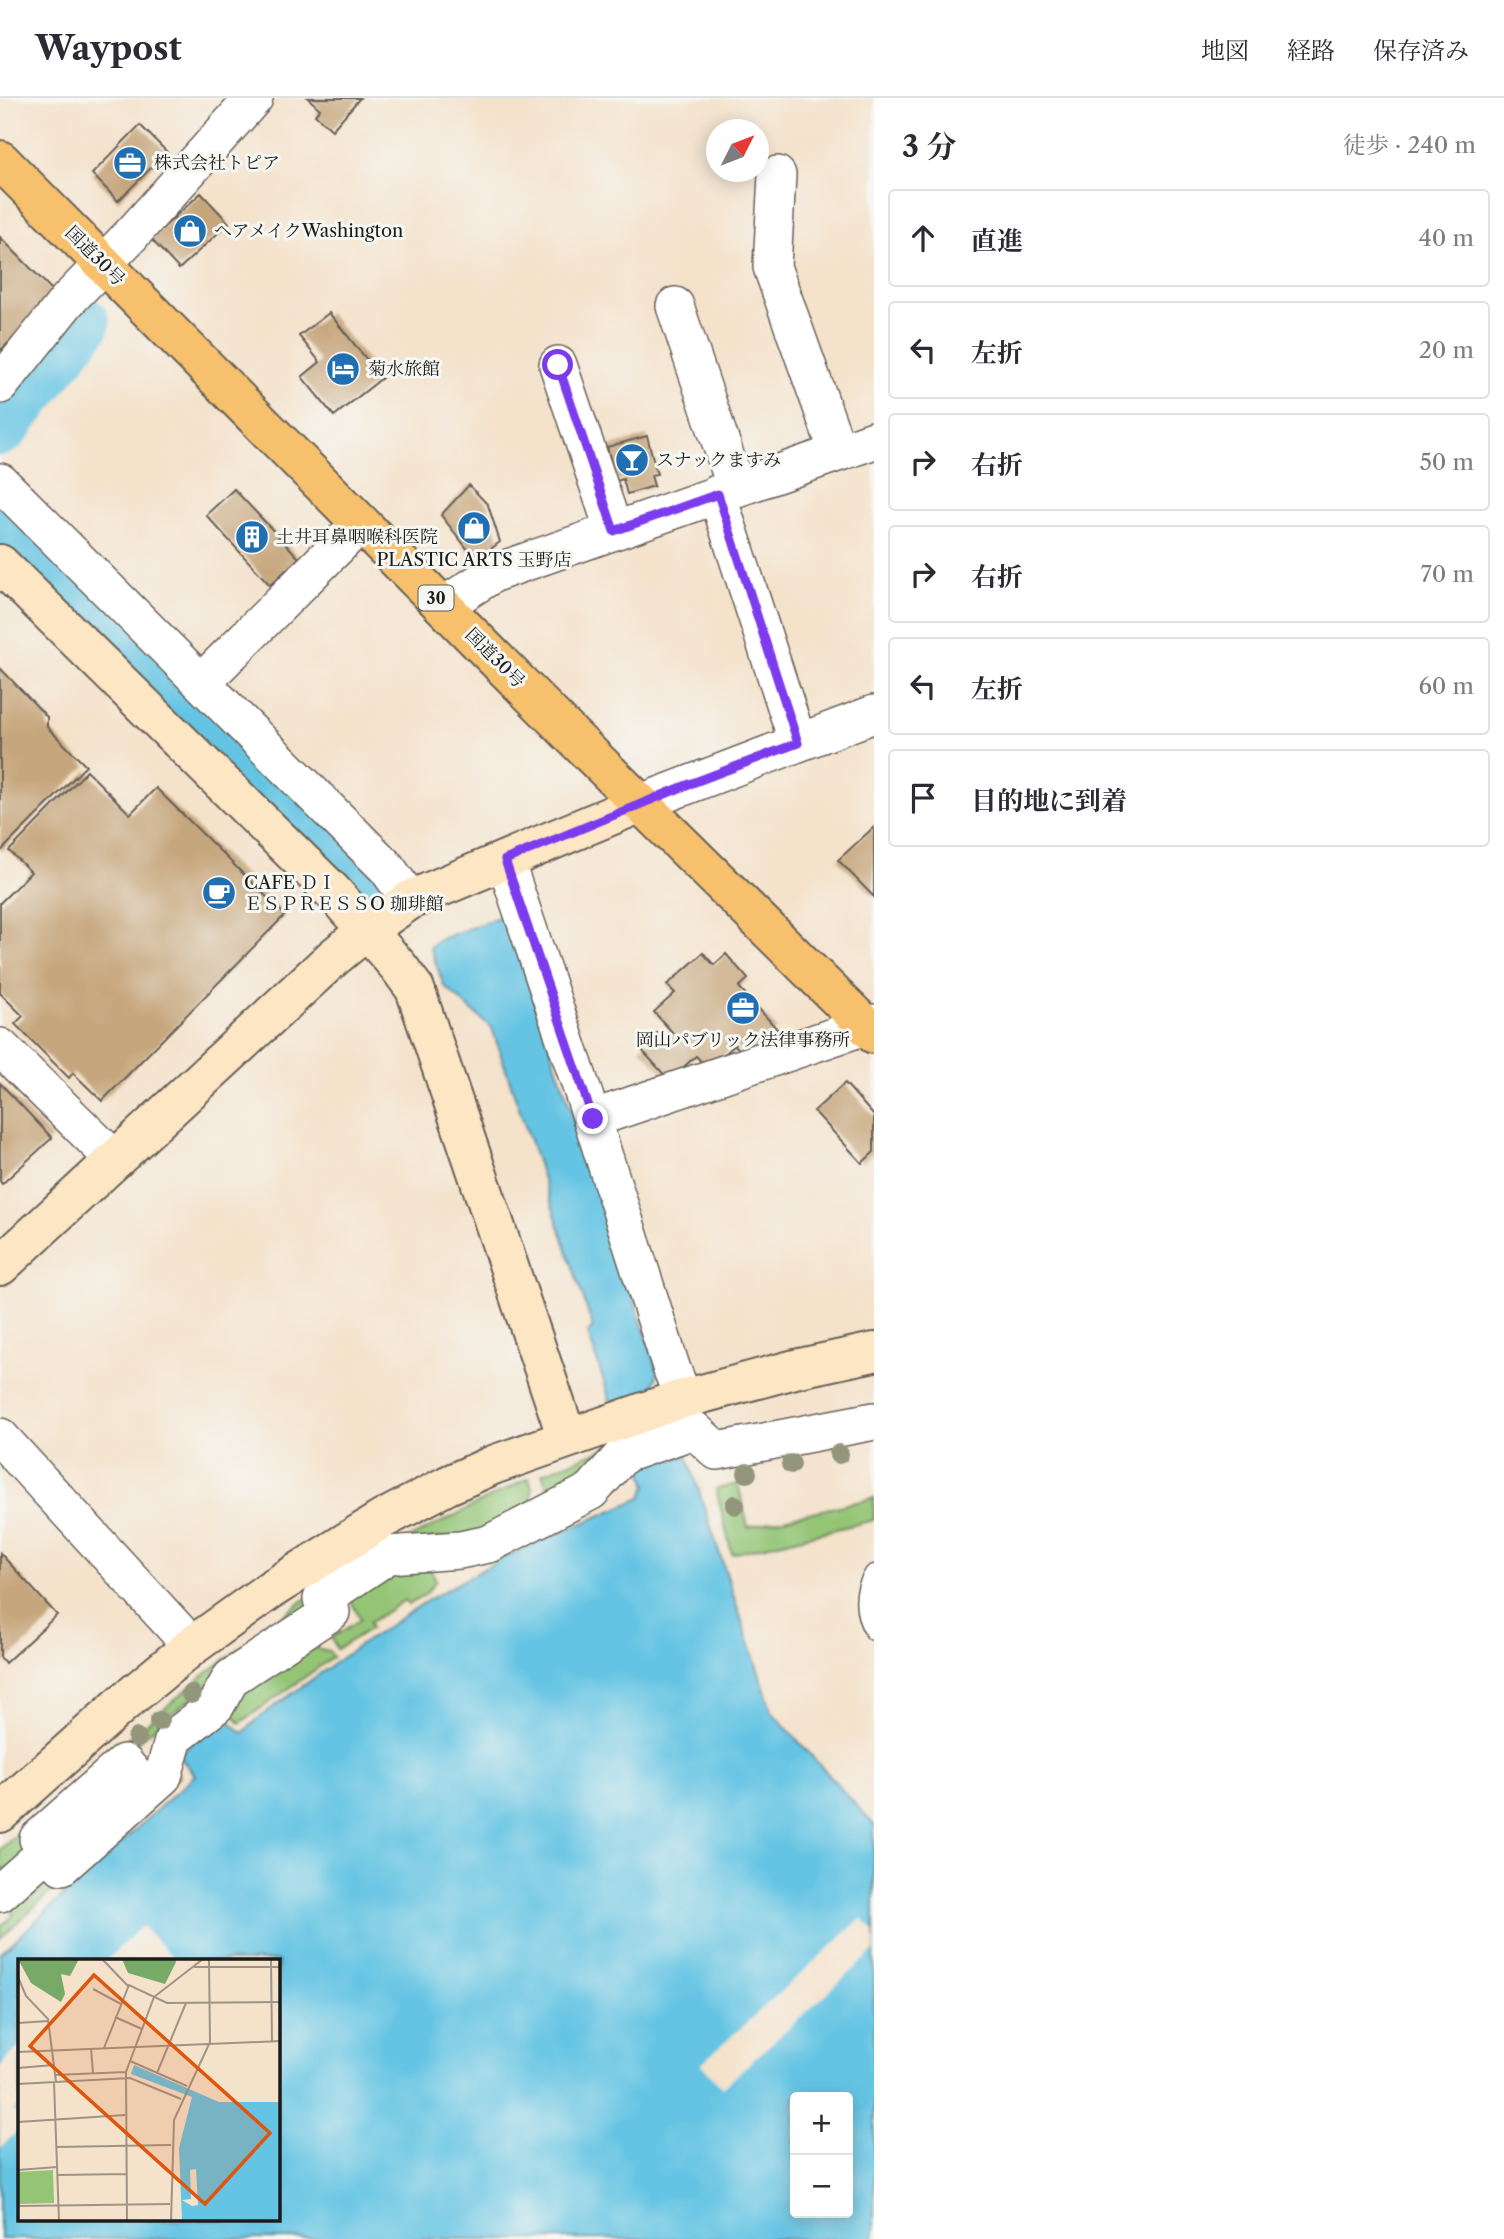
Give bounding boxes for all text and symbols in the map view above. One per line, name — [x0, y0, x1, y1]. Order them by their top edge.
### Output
text: Waypost — [35, 28, 182, 69]
text: 地図 — [1201, 36, 1249, 65]
text: 経路 — [1287, 36, 1335, 65]
text: 保存済み — [1373, 36, 1469, 65]
north arrow — [706, 119, 769, 182]
text: 3 分 — [902, 128, 956, 165]
text: 徒歩 · 240 m — [1343, 131, 1476, 159]
office icon: 株式会社トピア — [111, 144, 149, 182]
place label: 株式会社トピア — [154, 152, 280, 174]
shop icon: ヘアメイクWashington — [171, 212, 209, 250]
icon: ahead — [904, 219, 942, 257]
place label: ヘアメイクWashington — [214, 220, 403, 242]
street label: 国道30号 — [61, 222, 129, 290]
text: 40 m — [1419, 224, 1474, 252]
text: 直進 — [971, 225, 1023, 257]
icon: left — [904, 331, 942, 369]
text: 20 m — [1419, 336, 1474, 364]
text: 左折 — [971, 337, 1023, 369]
route start — [542, 349, 573, 380]
hotel icon: 菊水旅館 — [324, 350, 362, 388]
place label: 菊水旅館 — [368, 358, 440, 380]
bar icon: スナックますみ — [613, 441, 651, 479]
icon: right — [904, 443, 942, 481]
text: 50 m — [1419, 448, 1474, 476]
place label: スナックますみ — [656, 449, 781, 471]
text: 右折 — [971, 449, 1023, 481]
shop icon: PLASTIC ARTS 玉野店 — [455, 509, 493, 547]
building icon: 土井耳鼻咽喉科医院 — [233, 518, 271, 556]
place label: 土井耳鼻咽喉科医院 — [276, 526, 438, 548]
place label: PLASTIC ARTS 玉野店 — [377, 549, 571, 571]
icon: right — [904, 555, 942, 593]
text: 70 m — [1421, 560, 1474, 588]
text: 右折 — [971, 561, 1023, 593]
road number: 30 — [418, 586, 453, 610]
street label: 国道30号 — [461, 624, 529, 692]
icon: left — [904, 667, 942, 705]
text: 60 m — [1418, 672, 1474, 700]
text: 左折 — [971, 673, 1023, 705]
icon: arrive — [904, 779, 942, 817]
text: 目的地に到着 — [971, 785, 1127, 817]
place label: CAFE ＤＩ ＥＳＰＲＥＳＳO 珈琲館 — [244, 872, 444, 915]
cafe icon: CAFE ＤＩ ＥＳＰＲＥＳＳO 珈琲館 — [200, 874, 238, 912]
office icon: 岡山パブリック法律事務所 — [724, 989, 762, 1027]
place label: 岡山パブリック法律事務所 — [636, 1029, 850, 1051]
route end — [577, 1103, 608, 1134]
inset map — [18, 1959, 280, 2222]
map controls — [790, 2092, 853, 2218]
button: + — [790, 2092, 853, 2155]
button: − — [790, 2155, 853, 2218]

